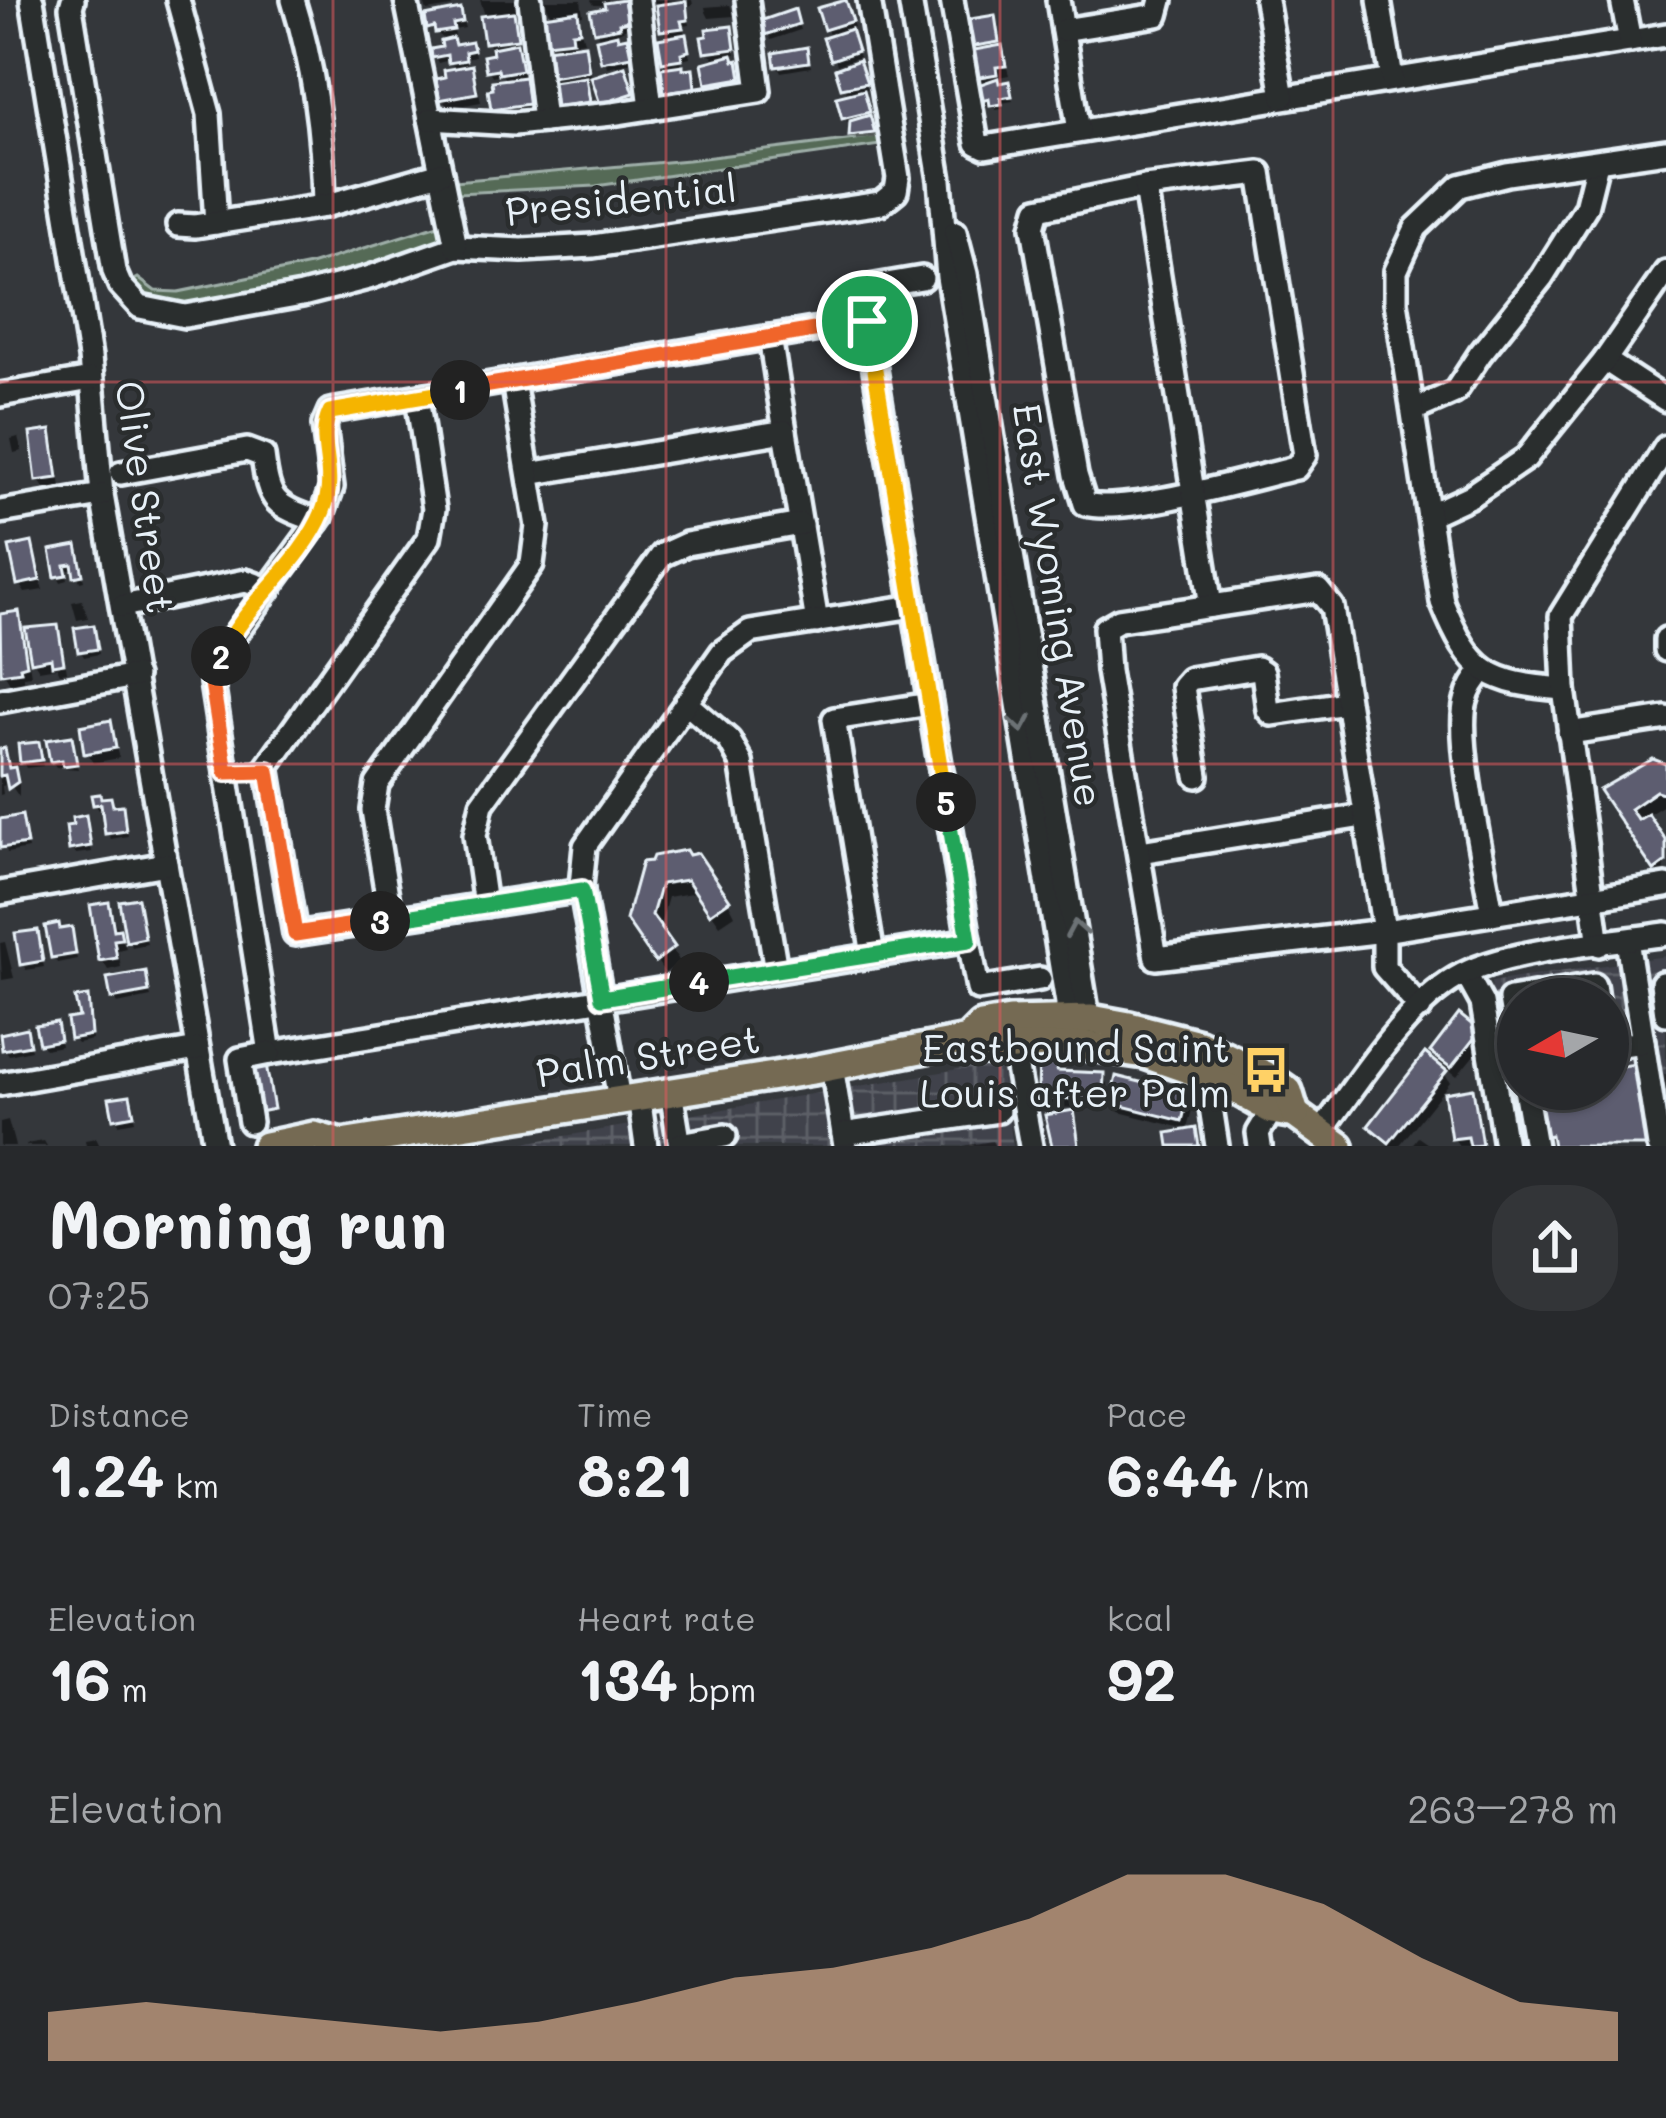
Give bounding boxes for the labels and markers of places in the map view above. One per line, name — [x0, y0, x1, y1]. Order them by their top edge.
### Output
pin — [816, 270, 918, 372]
pin: 1 — [430, 360, 490, 420]
pin: 2 — [191, 626, 251, 686]
pin: 5 — [916, 772, 976, 832]
pin: 3 — [350, 891, 410, 951]
pin: 4 — [669, 952, 729, 1012]
place label: Eastbound Saint Louis after Palm — [920, 1021, 1230, 1117]
bus stop icon: Eastbound Saint Louis after Palm — [1241, 1045, 1291, 1095]

